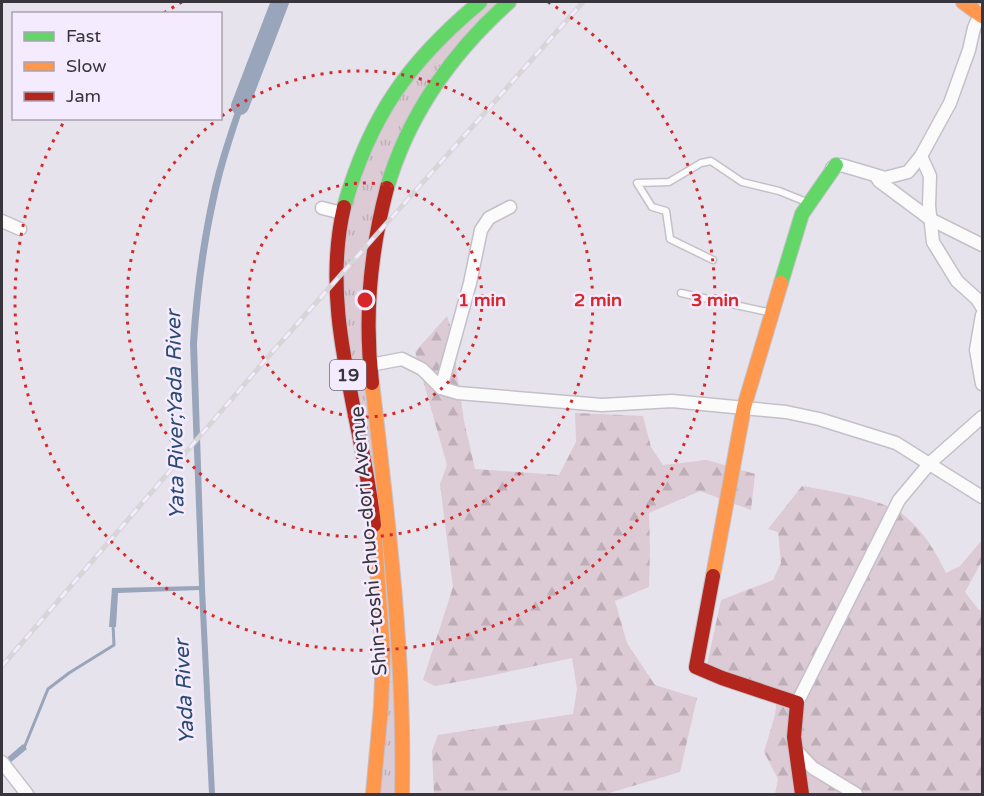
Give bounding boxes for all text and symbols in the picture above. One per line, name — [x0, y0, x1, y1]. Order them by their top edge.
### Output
legend — [12, 12, 222, 120]
text: Fast — [66, 25, 101, 47]
text: Slow — [66, 55, 107, 77]
text: Jam — [66, 85, 101, 107]
text: 1 min — [458, 289, 506, 311]
text: 2 min — [574, 289, 622, 311]
text: 3 min — [691, 289, 739, 311]
centre of rings — [355, 290, 375, 310]
water label: Yata River;Yada River — [161, 307, 190, 520]
road number: 19 — [330, 360, 366, 390]
street label: Shin-toshi chuo-dori Avenue — [345, 405, 393, 677]
water label: Yada River — [169, 636, 200, 745]

